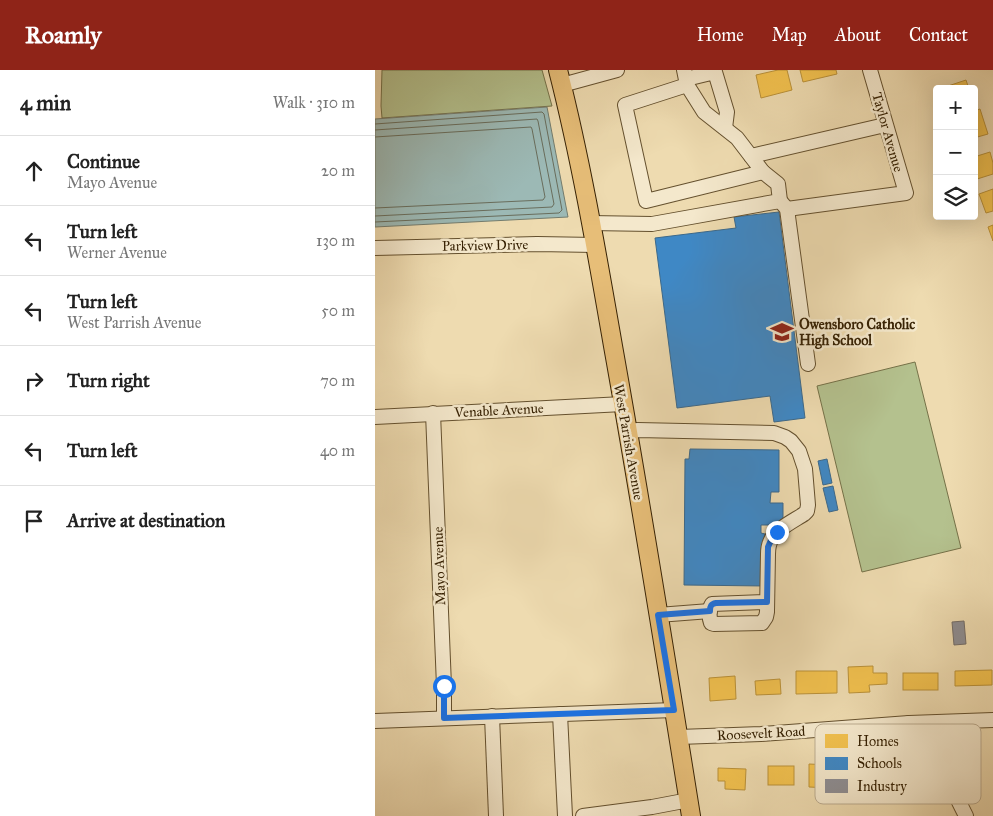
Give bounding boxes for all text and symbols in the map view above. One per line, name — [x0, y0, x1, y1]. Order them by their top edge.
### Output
text: Roamly — [25, 20, 102, 50]
text: Home — [697, 24, 744, 46]
text: Map — [772, 24, 807, 46]
text: About — [835, 24, 881, 46]
text: Contact — [909, 24, 968, 46]
map controls — [933, 85, 978, 220]
button: + — [933, 85, 978, 130]
text: 4 min — [20, 90, 71, 116]
street label: Taylor Avenue — [868, 90, 907, 174]
text: Walk · 310 m — [273, 93, 355, 112]
button: − — [933, 130, 978, 175]
text: Continue — [67, 150, 140, 173]
icon: ahead — [20, 157, 48, 185]
text: 20 m — [321, 161, 355, 180]
text: Mayo Avenue — [67, 173, 157, 192]
button: layers — [933, 175, 978, 220]
text: Turn left — [67, 220, 137, 243]
icon: left — [20, 227, 48, 255]
text: 130 m — [316, 231, 355, 250]
street label: Parkview Drive — [442, 236, 528, 255]
text: Werner Avenue — [67, 243, 167, 262]
text: Turn left — [67, 290, 137, 313]
icon: left — [20, 297, 48, 325]
text: 50 m — [321, 301, 355, 320]
text: West Parrish Avenue — [67, 313, 201, 332]
place label: Owensboro Catholic High School — [799, 316, 915, 350]
school or university icon: Owensboro Catholic High School — [769, 319, 795, 345]
icon: right — [20, 367, 48, 395]
text: Turn right — [67, 369, 150, 392]
text: 70 m — [320, 371, 355, 390]
street label: West Parrish Avenue — [610, 383, 647, 502]
street label: Venable Avenue — [453, 400, 544, 421]
icon: left — [20, 437, 48, 465]
text: Turn left — [67, 439, 137, 462]
text: 40 m — [320, 441, 355, 460]
icon: arrive — [20, 507, 48, 535]
text: Arrive at destination — [67, 509, 225, 532]
route end — [766, 521, 789, 544]
street label: Mayo Avenue — [430, 526, 449, 606]
route start — [433, 675, 456, 698]
street label: Roosevelt Road — [716, 723, 806, 744]
legend — [815, 724, 981, 804]
text: Homes — [857, 733, 899, 750]
text: Schools — [857, 755, 902, 772]
text: Industry — [857, 778, 907, 795]

